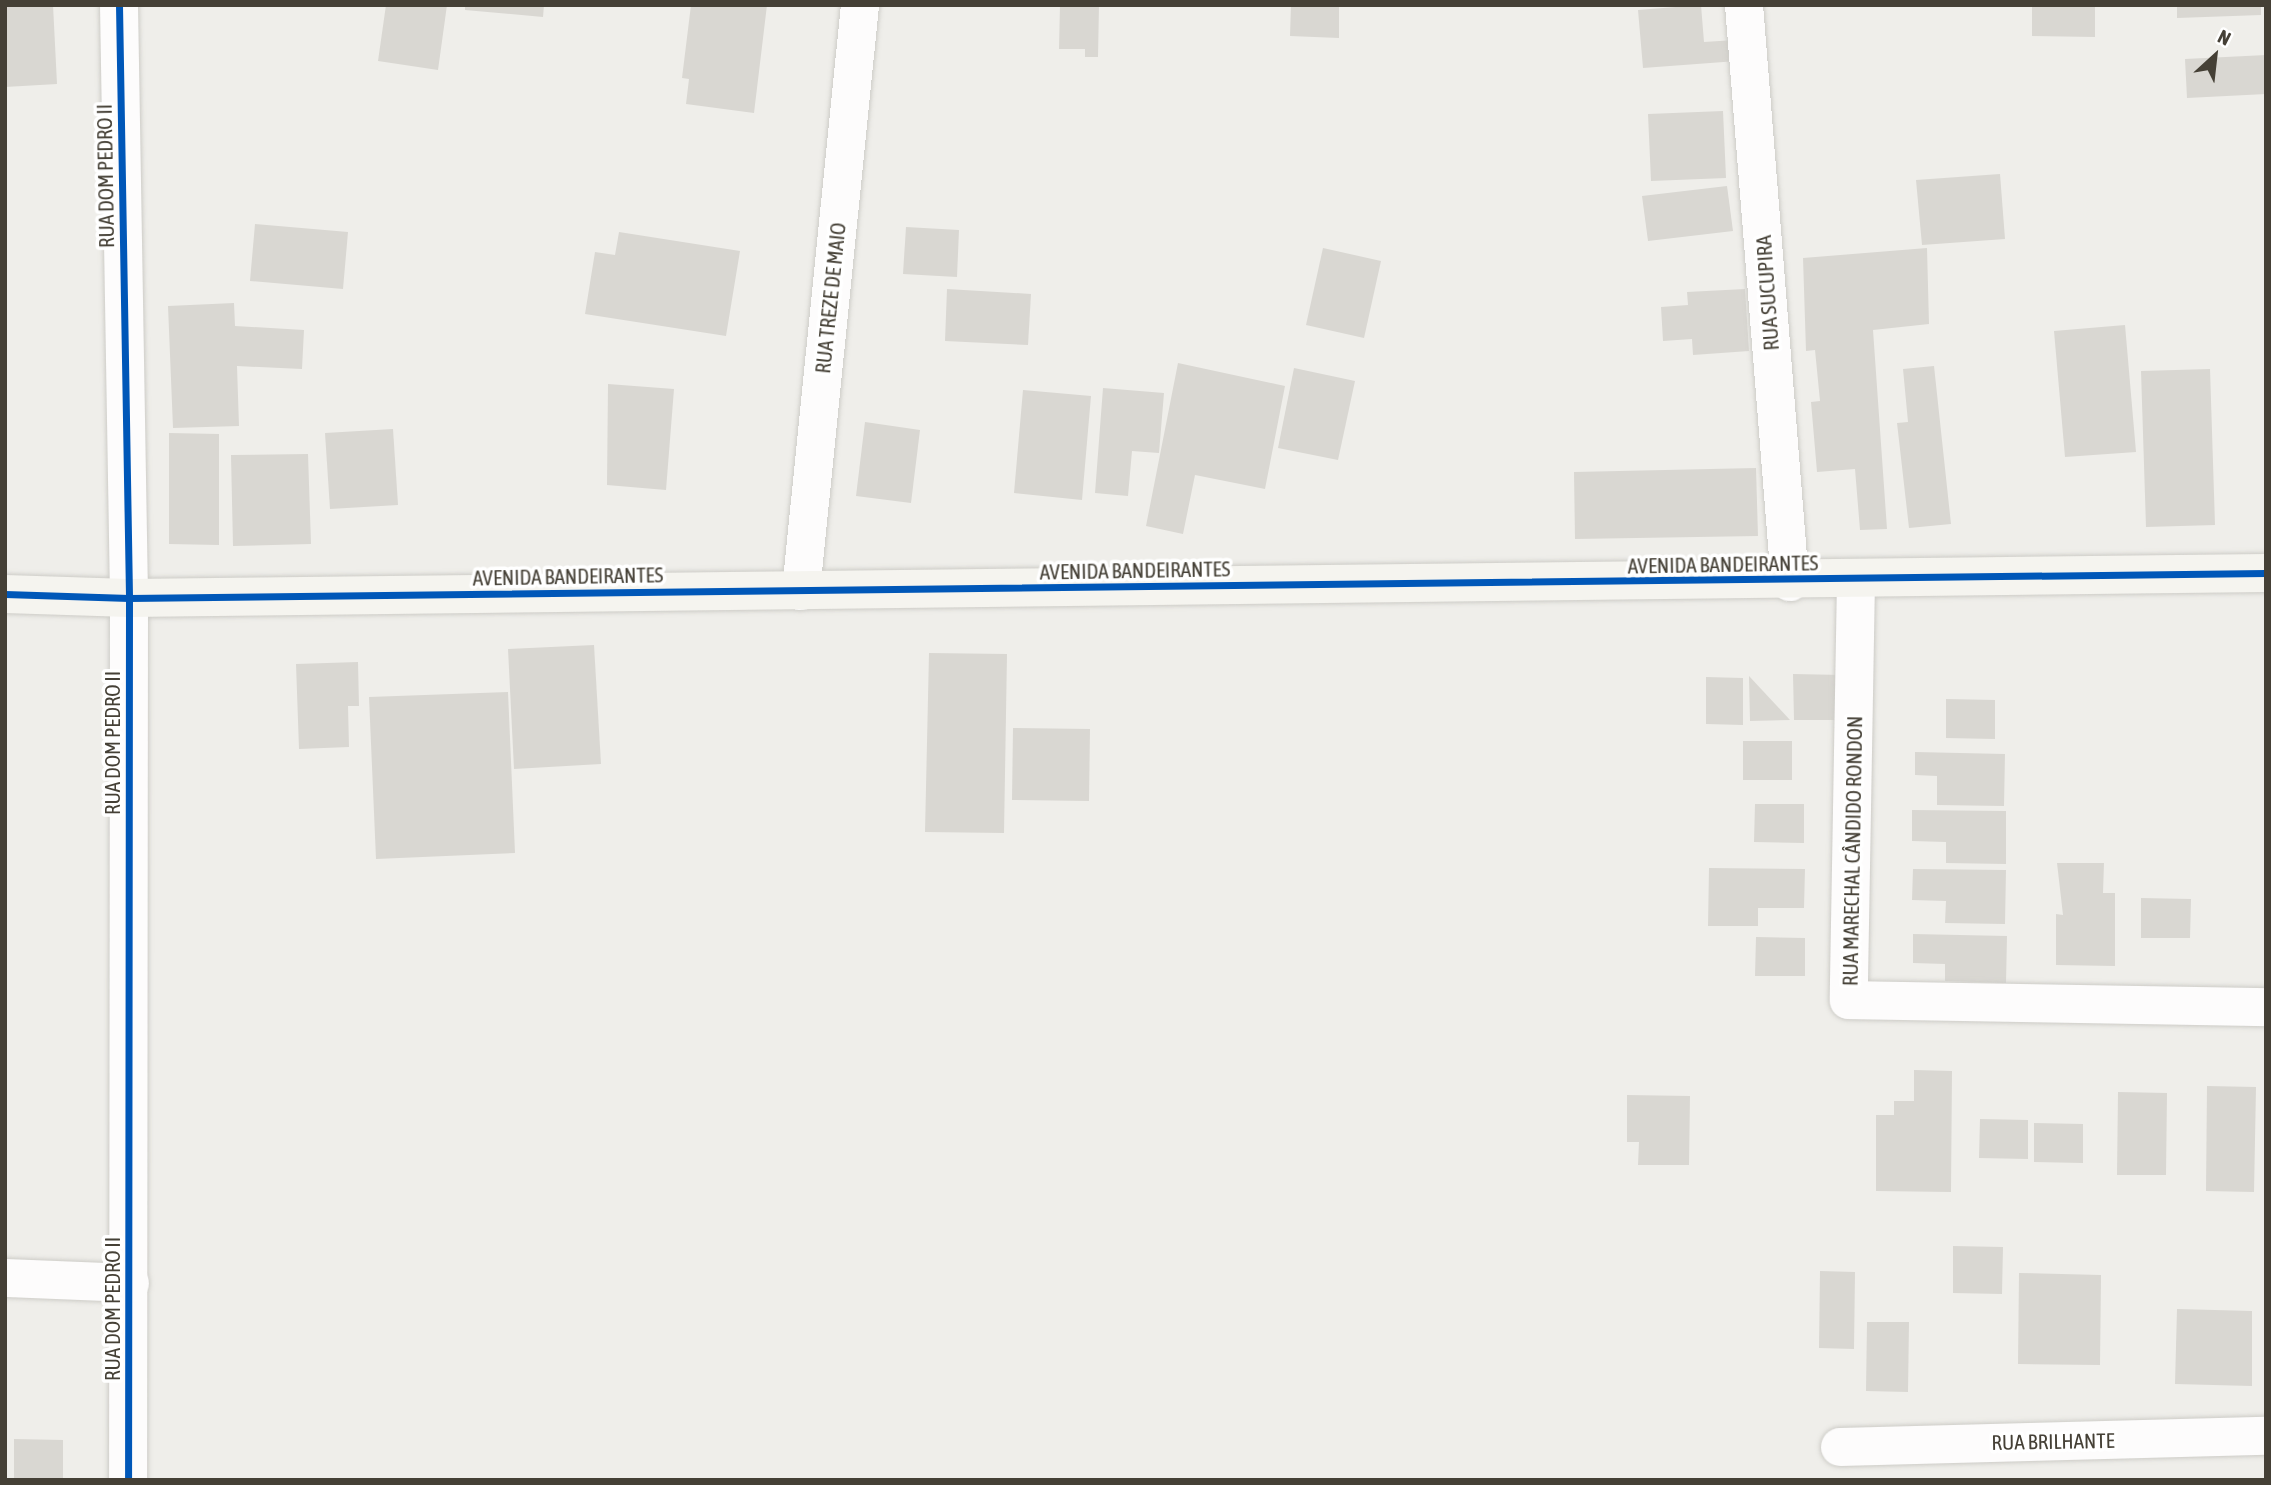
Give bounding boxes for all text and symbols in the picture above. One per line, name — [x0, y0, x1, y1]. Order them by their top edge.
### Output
north arrow — [2180, 21, 2250, 91]
text: N — [2215, 25, 2235, 50]
street label: RUA DOM PEDRO II — [91, 104, 119, 248]
street label: RUA TREZE DE MAIO — [810, 221, 850, 375]
street label: RUA SUCUPIRA — [1750, 234, 1784, 352]
street label: AVENIDA BANDEIRANTES — [1627, 550, 1819, 578]
street label: AVENIDA BANDEIRANTES — [1039, 556, 1231, 584]
street label: AVENIDA BANDEIRANTES — [472, 562, 664, 590]
street label: RUA DOM PEDRO II — [99, 671, 125, 815]
street label: RUA MARECHAL CÂNDIDO RONDON — [1837, 716, 1867, 986]
street label: RUA DOM PEDRO II — [99, 1237, 125, 1381]
street label: RUA BRILHANTE — [1991, 1427, 2115, 1455]

